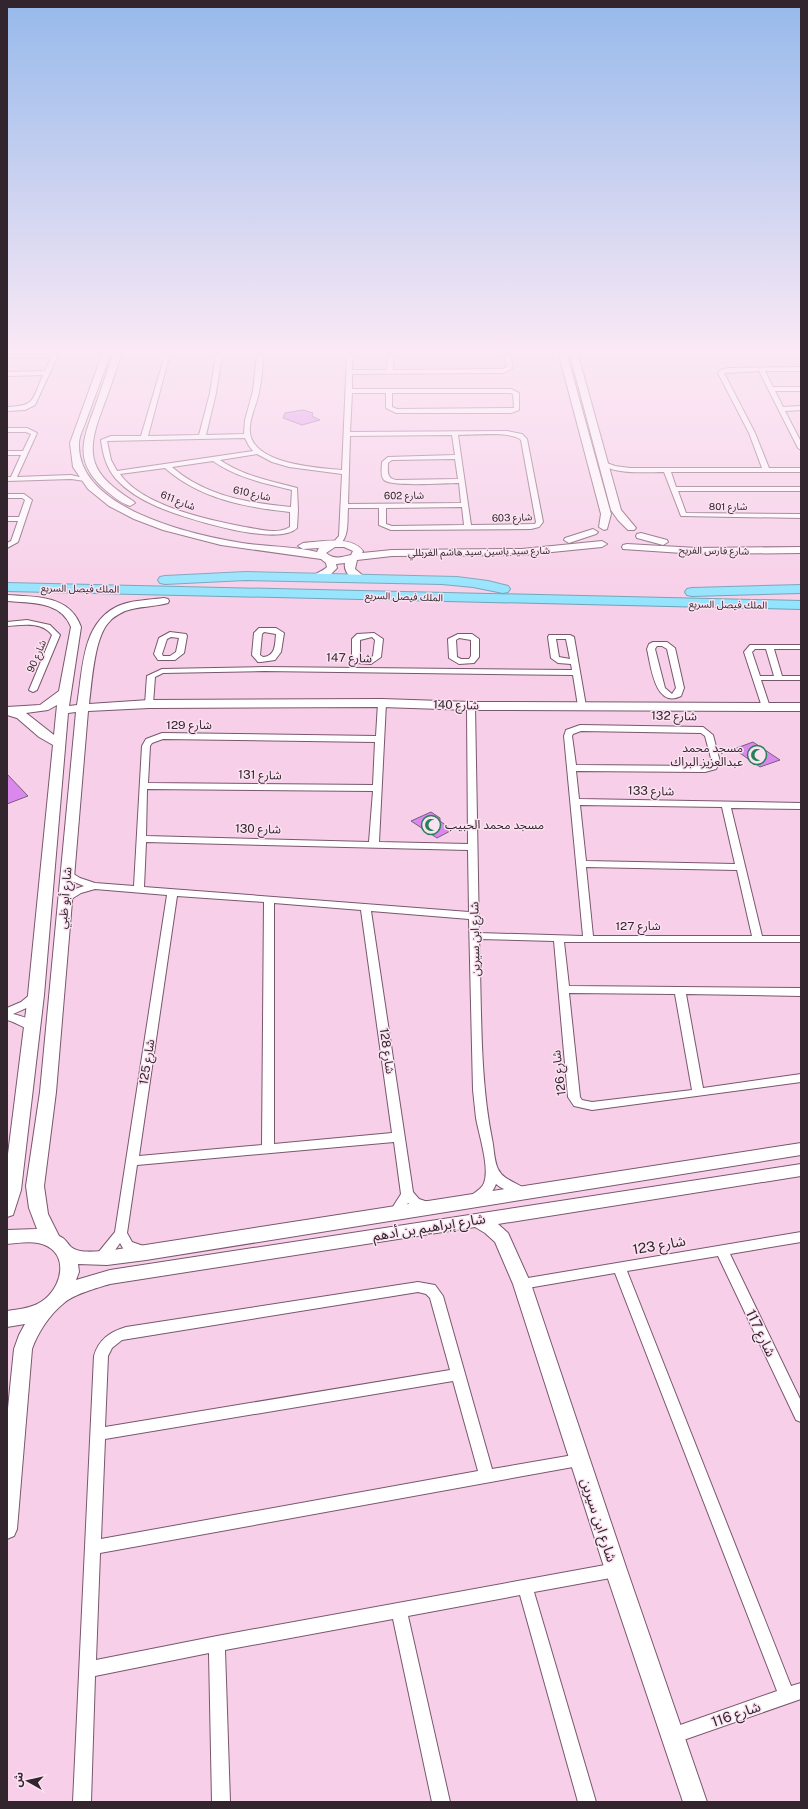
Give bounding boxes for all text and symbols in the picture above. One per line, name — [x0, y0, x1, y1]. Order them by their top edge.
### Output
street label: شارع 610 — [232, 483, 272, 505]
street label: شارع 611 — [158, 488, 197, 514]
street label: شارع 602 — [384, 489, 424, 503]
street label: شارع 801 — [709, 500, 747, 514]
street label: شارع 603 — [492, 510, 533, 526]
street label: شارع فارس الفريح — [679, 543, 749, 559]
street label: شارع سيد ياسين سيد هاشم الغربللي — [408, 544, 550, 561]
street label: الملك فيصل السريع — [41, 581, 119, 597]
street label: الملك فيصل السريع — [365, 589, 443, 605]
street label: الملك فيصل السريع — [689, 597, 767, 613]
street label: شارع 90 — [24, 638, 50, 675]
street label: شارع 147 — [326, 651, 372, 667]
street label: شارع 140 — [433, 698, 479, 714]
street label: شارع 132 — [651, 709, 697, 725]
street label: شارع 129 — [166, 718, 212, 734]
place label: مسجد محمد عبدالعزيز البراك — [671, 741, 743, 769]
mosque icon: مسجد محمد عبدالعزيز البراك — [746, 744, 768, 766]
street label: شارع 131 — [238, 768, 282, 784]
street label: شارع 133 — [628, 784, 674, 800]
mosque icon: مسجد محمد الحبيب — [420, 814, 442, 836]
place label: مسجد محمد الحبيب — [445, 818, 544, 832]
street label: شارع 130 — [235, 822, 281, 838]
street label: شارع أبو ظبي — [55, 866, 77, 930]
street label: شارع ابن سيرين — [467, 901, 485, 976]
street label: شارع 127 — [615, 919, 661, 935]
street label: شارع 128 — [375, 1027, 397, 1075]
street label: شارع 125 — [136, 1038, 159, 1086]
street label: شارع 126 — [549, 1049, 571, 1097]
street label: شارع إبراهيم بن أدهم — [371, 1209, 487, 1247]
street label: شارع 123 — [631, 1232, 687, 1260]
street label: شارع 117 — [740, 1307, 779, 1361]
street label: شارع ابن سيرين — [575, 1476, 620, 1565]
street label: شارع 116 — [709, 1698, 764, 1733]
north arrow — [8, 1761, 48, 1801]
text: ش — [11, 1771, 26, 1788]

